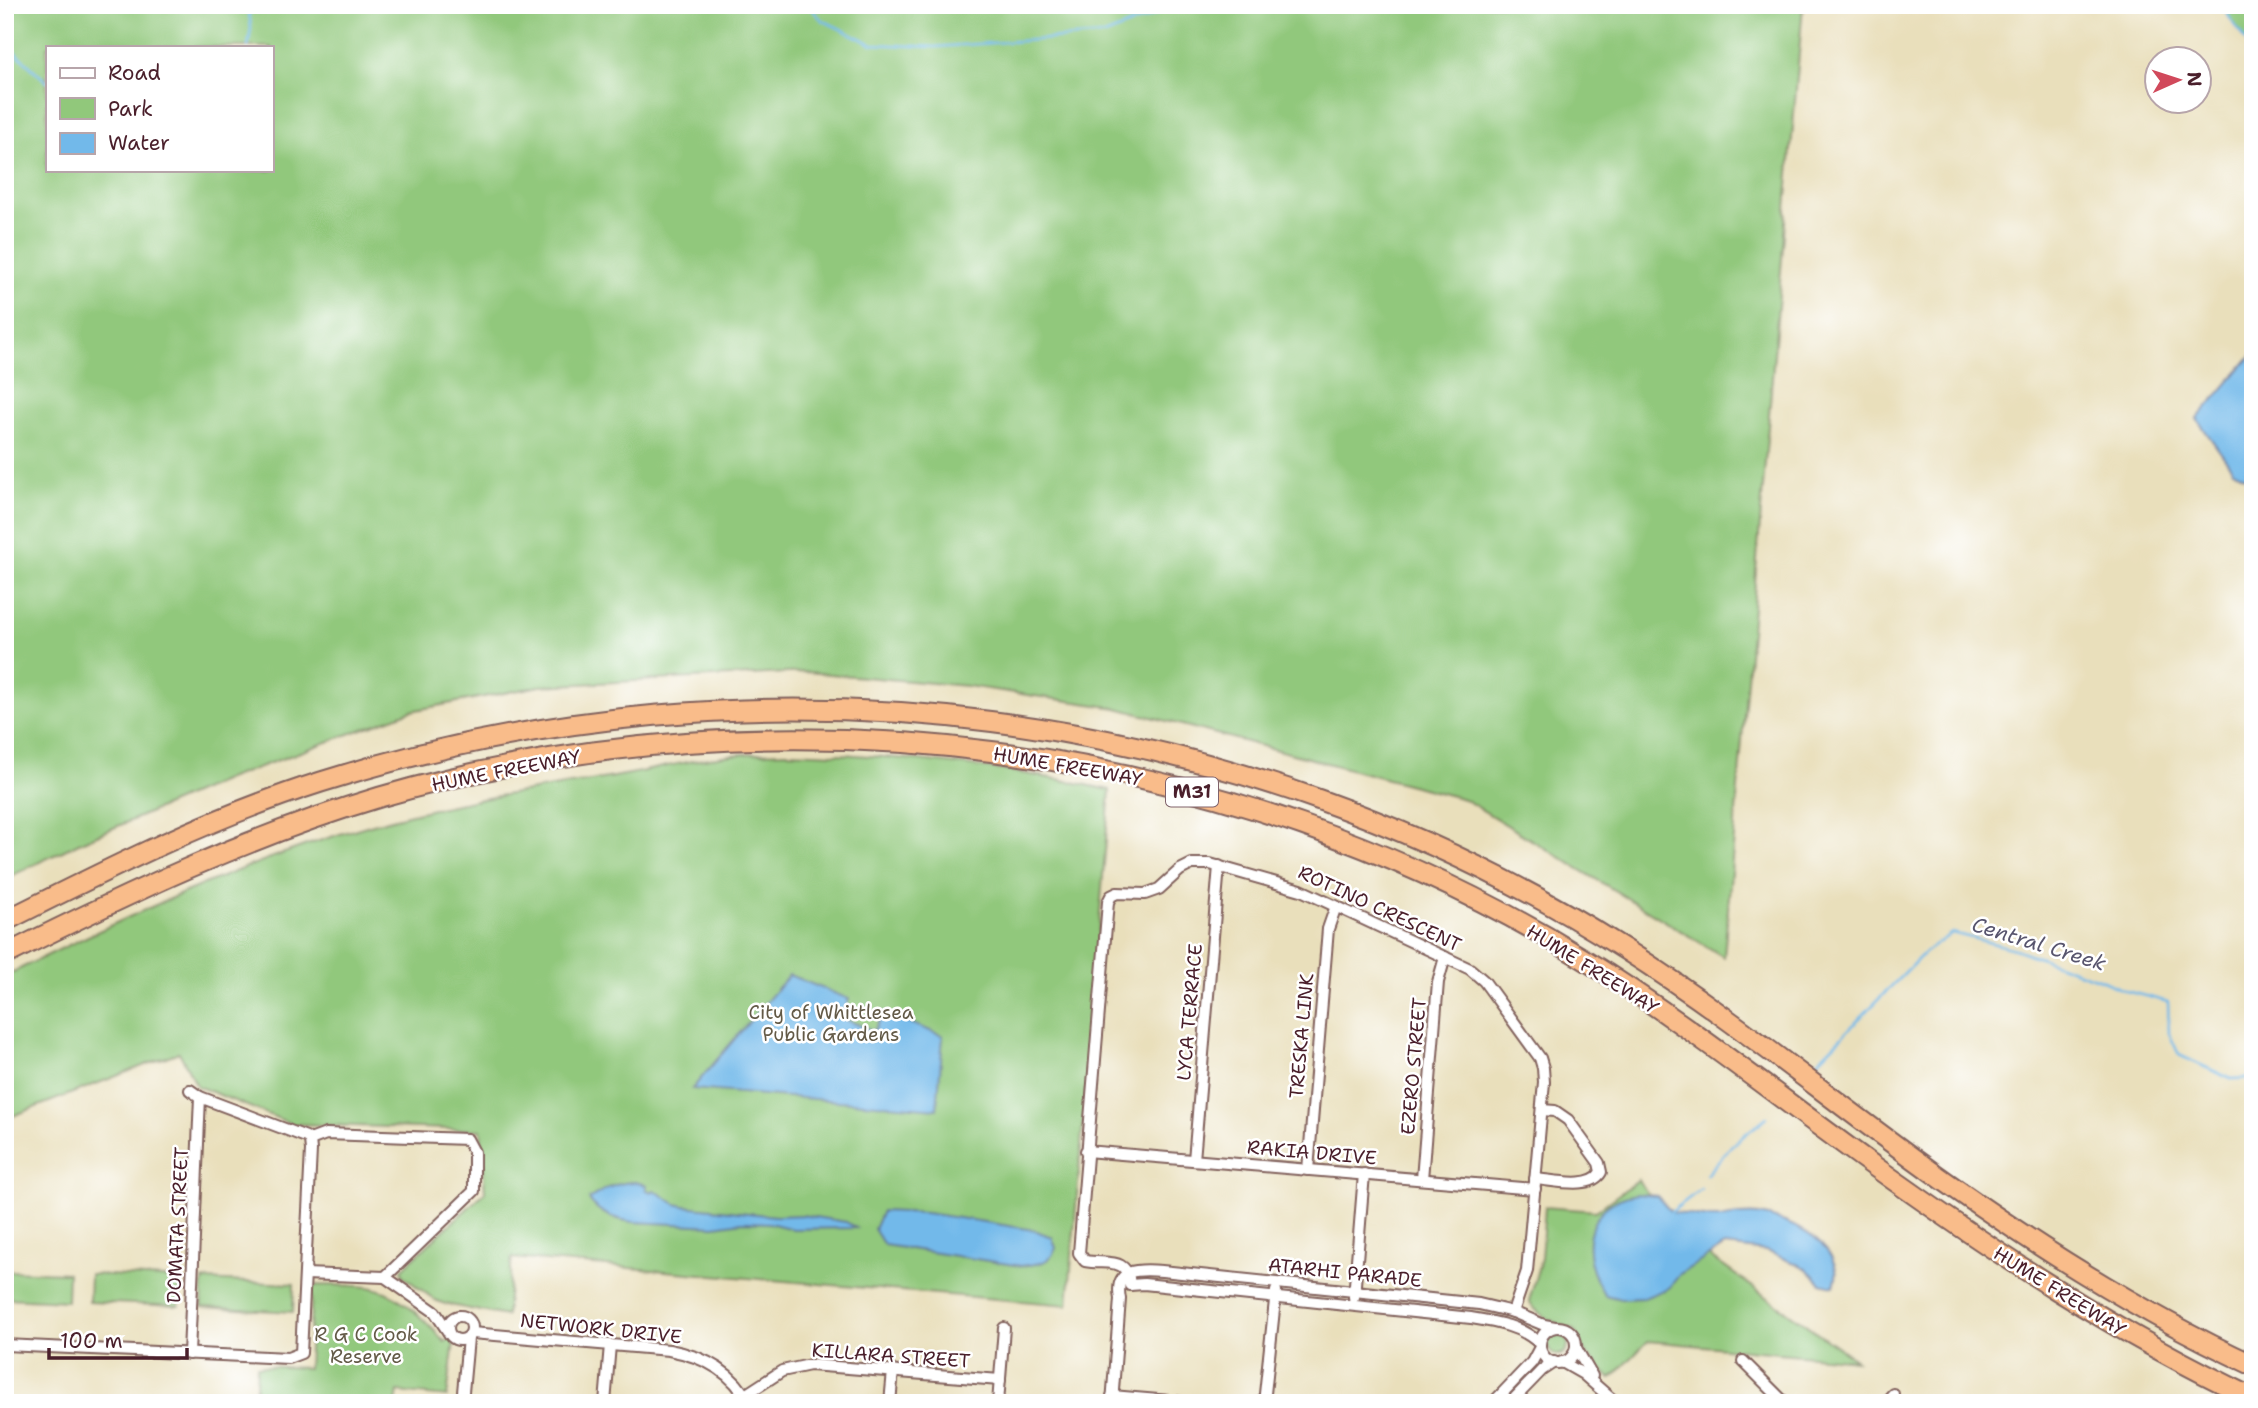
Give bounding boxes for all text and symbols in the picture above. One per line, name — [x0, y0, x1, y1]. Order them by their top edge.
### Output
legend — [46, 46, 273, 172]
north arrow — [2142, 46, 2212, 116]
text: Road — [108, 59, 161, 87]
text: N — [2182, 71, 2207, 87]
text: Park — [108, 95, 153, 123]
text: Water — [108, 129, 170, 157]
street label: HUME FREEWAY — [991, 741, 1145, 792]
street label: HUME FREEWAY — [429, 744, 583, 797]
road number: M31 — [1166, 778, 1218, 806]
street label: ROTINO CRESCENT — [1294, 860, 1466, 957]
water label: Central Creek — [1969, 910, 2109, 978]
street label: HUME FREEWAY — [1522, 919, 1664, 1020]
street label: LYCA TERRACE — [1171, 942, 1208, 1082]
street label: TRESKA LINK — [1284, 972, 1319, 1100]
street label: EZERO STREET — [1395, 996, 1432, 1136]
park label: City of Whittlesea Public Gardens — [748, 1000, 914, 1047]
street label: RAKIA DRIVE — [1246, 1134, 1378, 1171]
street label: DOMATA STREET — [161, 1146, 194, 1304]
street label: HUME FREEWAY — [1989, 1241, 2131, 1342]
street label: ATARHI PARADE — [1267, 1252, 1423, 1293]
street label: NETWORK DRIVE — [519, 1308, 683, 1349]
scale bar — [49, 1317, 187, 1361]
park label: R G C Cook Reserve — [314, 1322, 418, 1369]
text: 100 m — [60, 1327, 123, 1355]
street label: KILLARA STREET — [811, 1337, 971, 1374]

